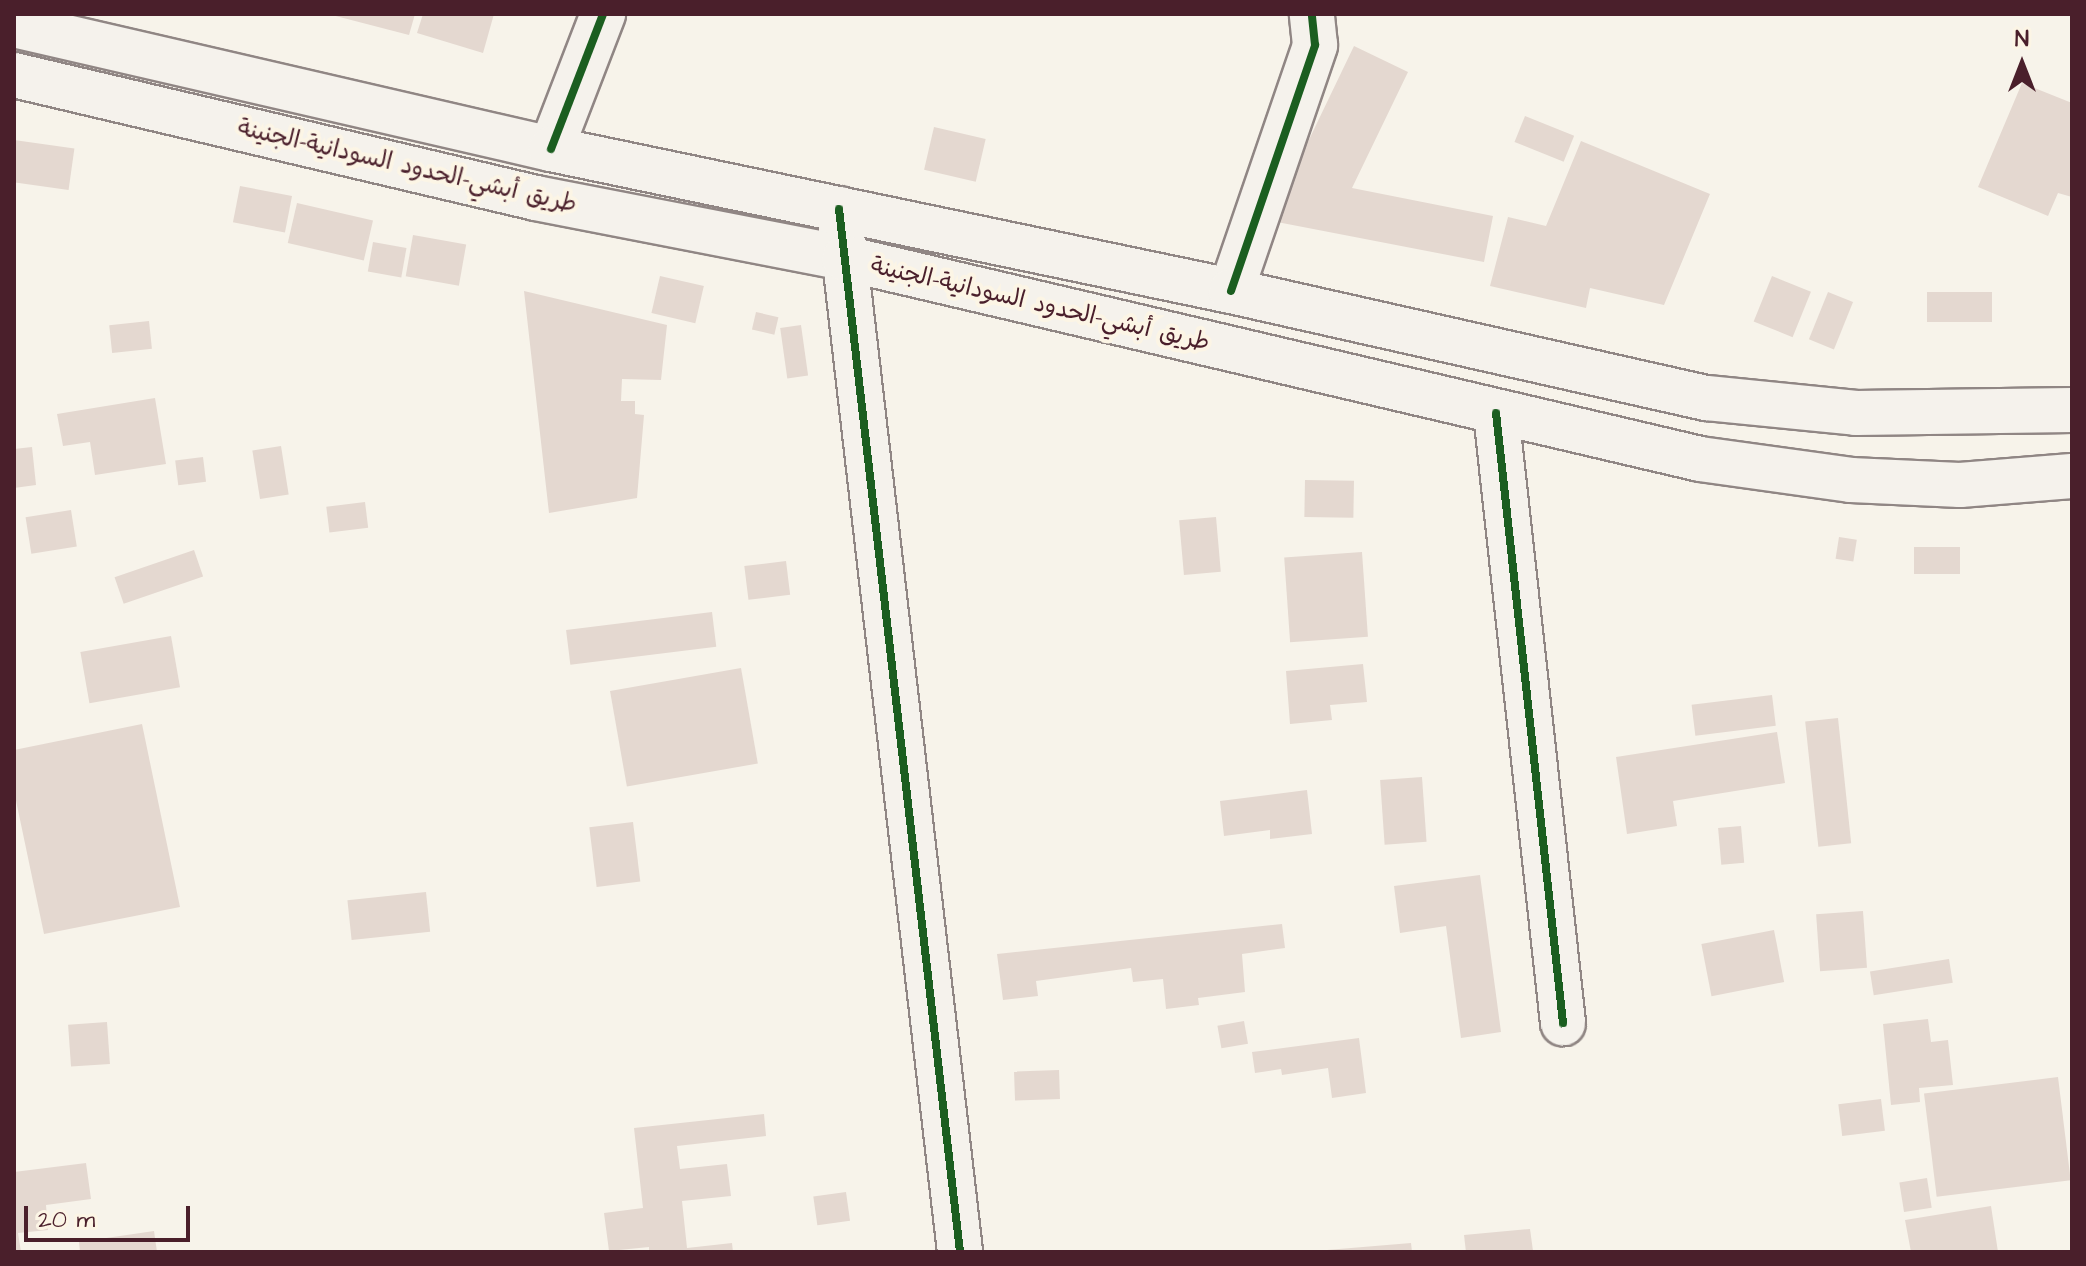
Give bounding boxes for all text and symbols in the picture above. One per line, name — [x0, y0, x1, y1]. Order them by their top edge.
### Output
north arrow — [1982, 24, 2062, 104]
text: N — [2015, 24, 2029, 55]
street label: طريق أبشي-الحدود السودانية-الجنينة — [235, 114, 579, 220]
street label: طريق أبشي-الحدود السودانية-الجنينة — [868, 252, 1212, 358]
scale bar — [28, 1190, 194, 1240]
text: 20 m — [38, 1203, 95, 1237]

